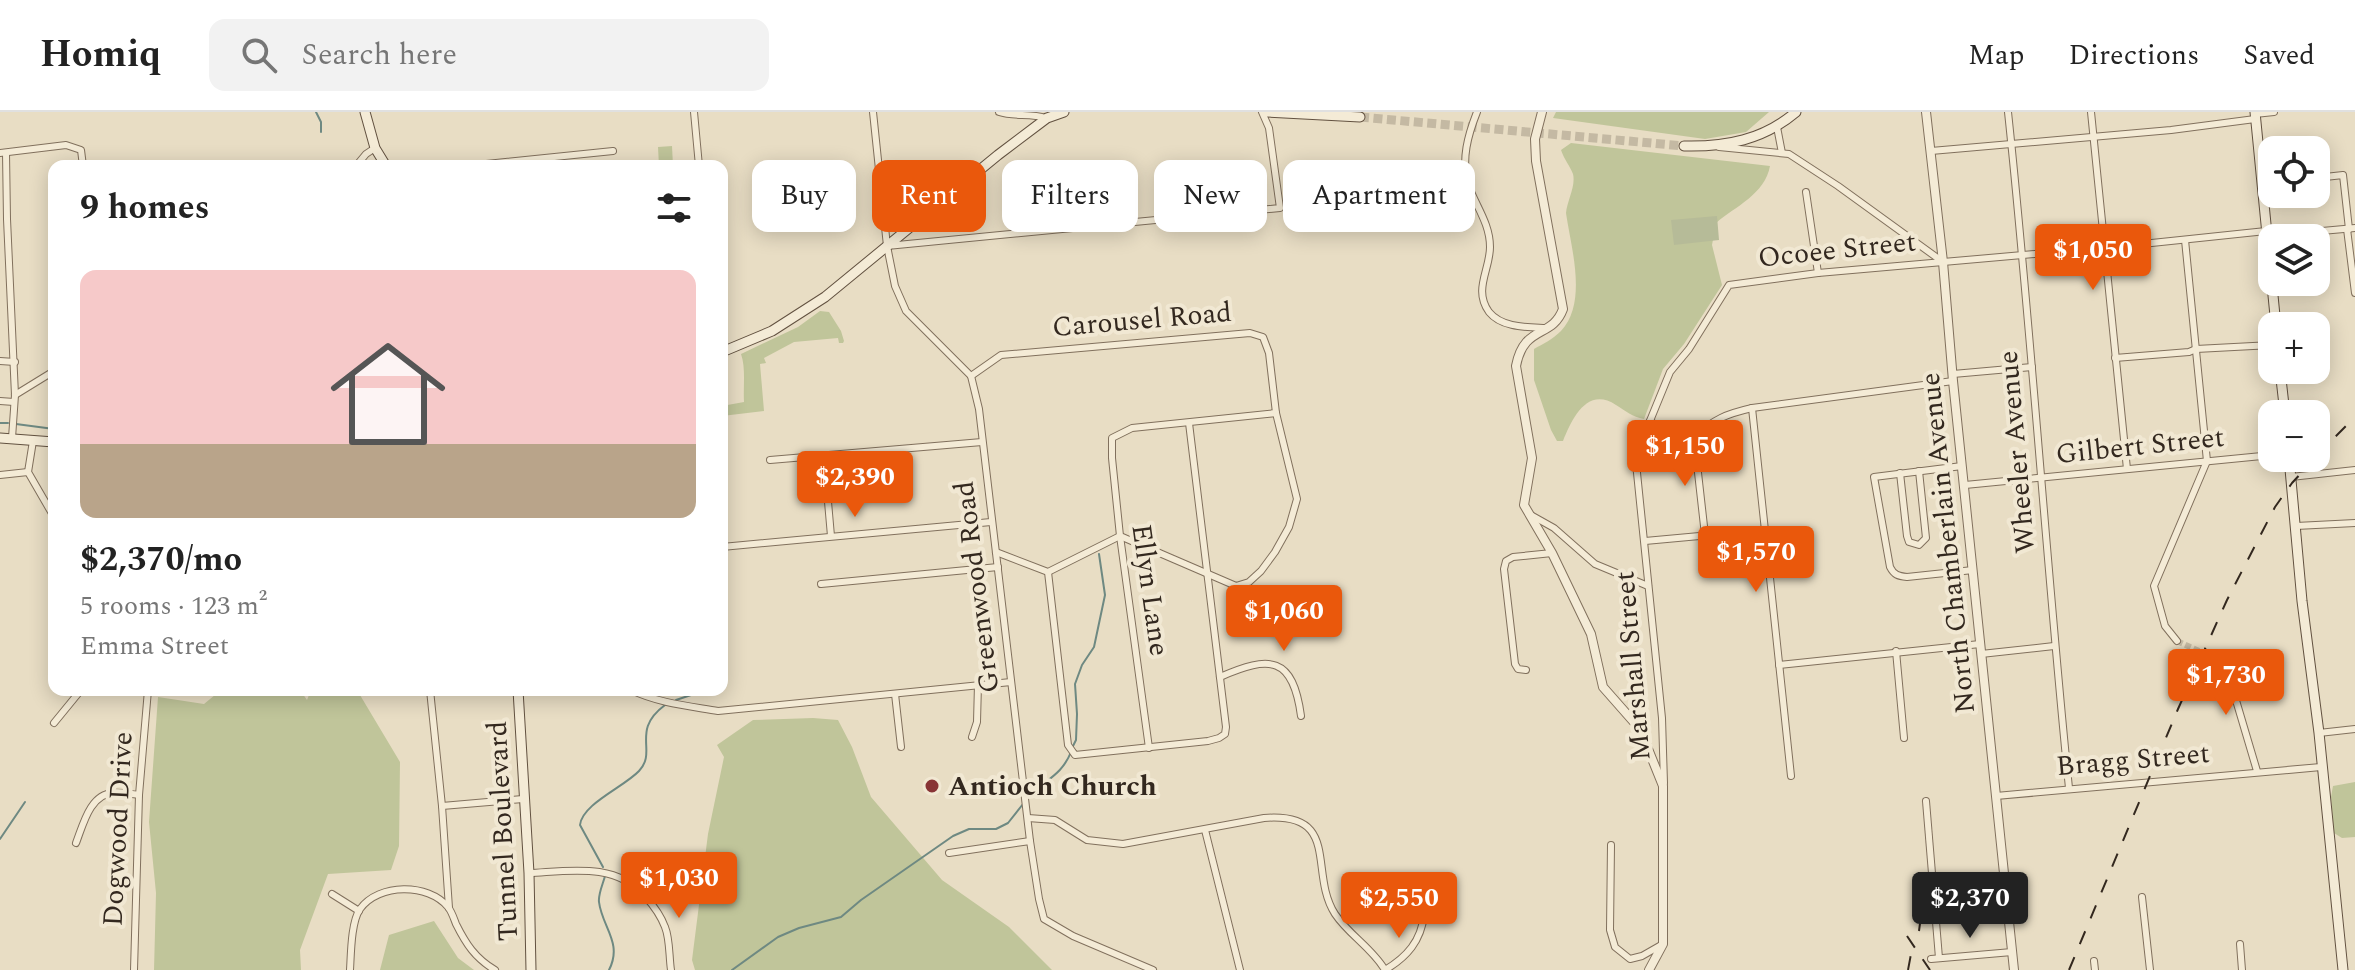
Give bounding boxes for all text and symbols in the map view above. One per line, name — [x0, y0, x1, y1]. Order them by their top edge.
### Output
search box — [209, 19, 769, 91]
text: Homiq — [40, 26, 161, 84]
text: Search here — [301, 32, 457, 78]
icon: search — [237, 33, 281, 77]
text: Map — [1968, 34, 2025, 77]
text: Directions — [2069, 34, 2199, 77]
text: Saved — [2243, 34, 2315, 77]
map controls — [2258, 136, 2330, 472]
button: locate — [2258, 136, 2330, 208]
chip: Buy — [752, 160, 856, 232]
chip: Rent — [872, 160, 986, 232]
chip: Filters — [1002, 160, 1138, 232]
chip: New — [1154, 160, 1267, 232]
chip: Apartment — [1283, 160, 1475, 232]
text: 9 homes — [80, 182, 210, 234]
icon: filters — [652, 186, 696, 230]
street label: Ocoee Street — [1756, 220, 1918, 280]
pin: $1,050 — [2028, 224, 2158, 292]
button: layers — [2258, 224, 2330, 296]
text: $1,050 — [2053, 230, 2133, 270]
street label: Carousel Road — [1050, 291, 1234, 349]
button: + — [2258, 312, 2330, 384]
icon: home — [316, 322, 460, 466]
street label: Wheeler Avenue — [1987, 349, 2047, 555]
street label: North Chamberlain Avenue — [1909, 370, 1987, 716]
button: − — [2258, 400, 2330, 472]
street label: Gilbert Street — [2054, 416, 2227, 476]
pin: $1,150 — [1620, 420, 1750, 488]
text: $1,150 — [1645, 426, 1725, 466]
pin: $2,390 — [790, 451, 920, 519]
text: $2,390 — [815, 457, 895, 497]
street label: Greenwood Road — [943, 479, 1011, 695]
street label: Ellyn Lane — [1119, 521, 1181, 659]
pin: $1,570 — [1691, 526, 1821, 594]
text: $1,570 — [1716, 532, 1796, 572]
text: $2,370/mo — [80, 534, 242, 586]
street label: Marshall Street — [1603, 569, 1663, 763]
pin: $1,060 — [1219, 585, 1349, 653]
text: 5 rooms · 123 m² — [80, 586, 267, 626]
text: $1,060 — [1244, 591, 1324, 631]
text: Emma Street — [80, 626, 229, 666]
pin: $1,730 — [2161, 649, 2291, 717]
text: $1,730 — [2186, 655, 2266, 695]
street label: Tunnel Boulevard — [476, 720, 530, 942]
street label: Dogwood Drive — [91, 731, 145, 927]
street label: Bragg Street — [2054, 732, 2212, 788]
place label: Antioch Church — [948, 765, 1157, 808]
marker: Antioch Church — [923, 777, 941, 795]
pin: $1,030 — [614, 852, 744, 920]
text: $1,030 — [639, 858, 719, 898]
pin: $2,550 — [1334, 872, 1464, 940]
pin: $2,370 — [1905, 872, 2035, 940]
text: $2,550 — [1359, 878, 1439, 918]
text: $2,370 — [1930, 878, 2010, 918]

